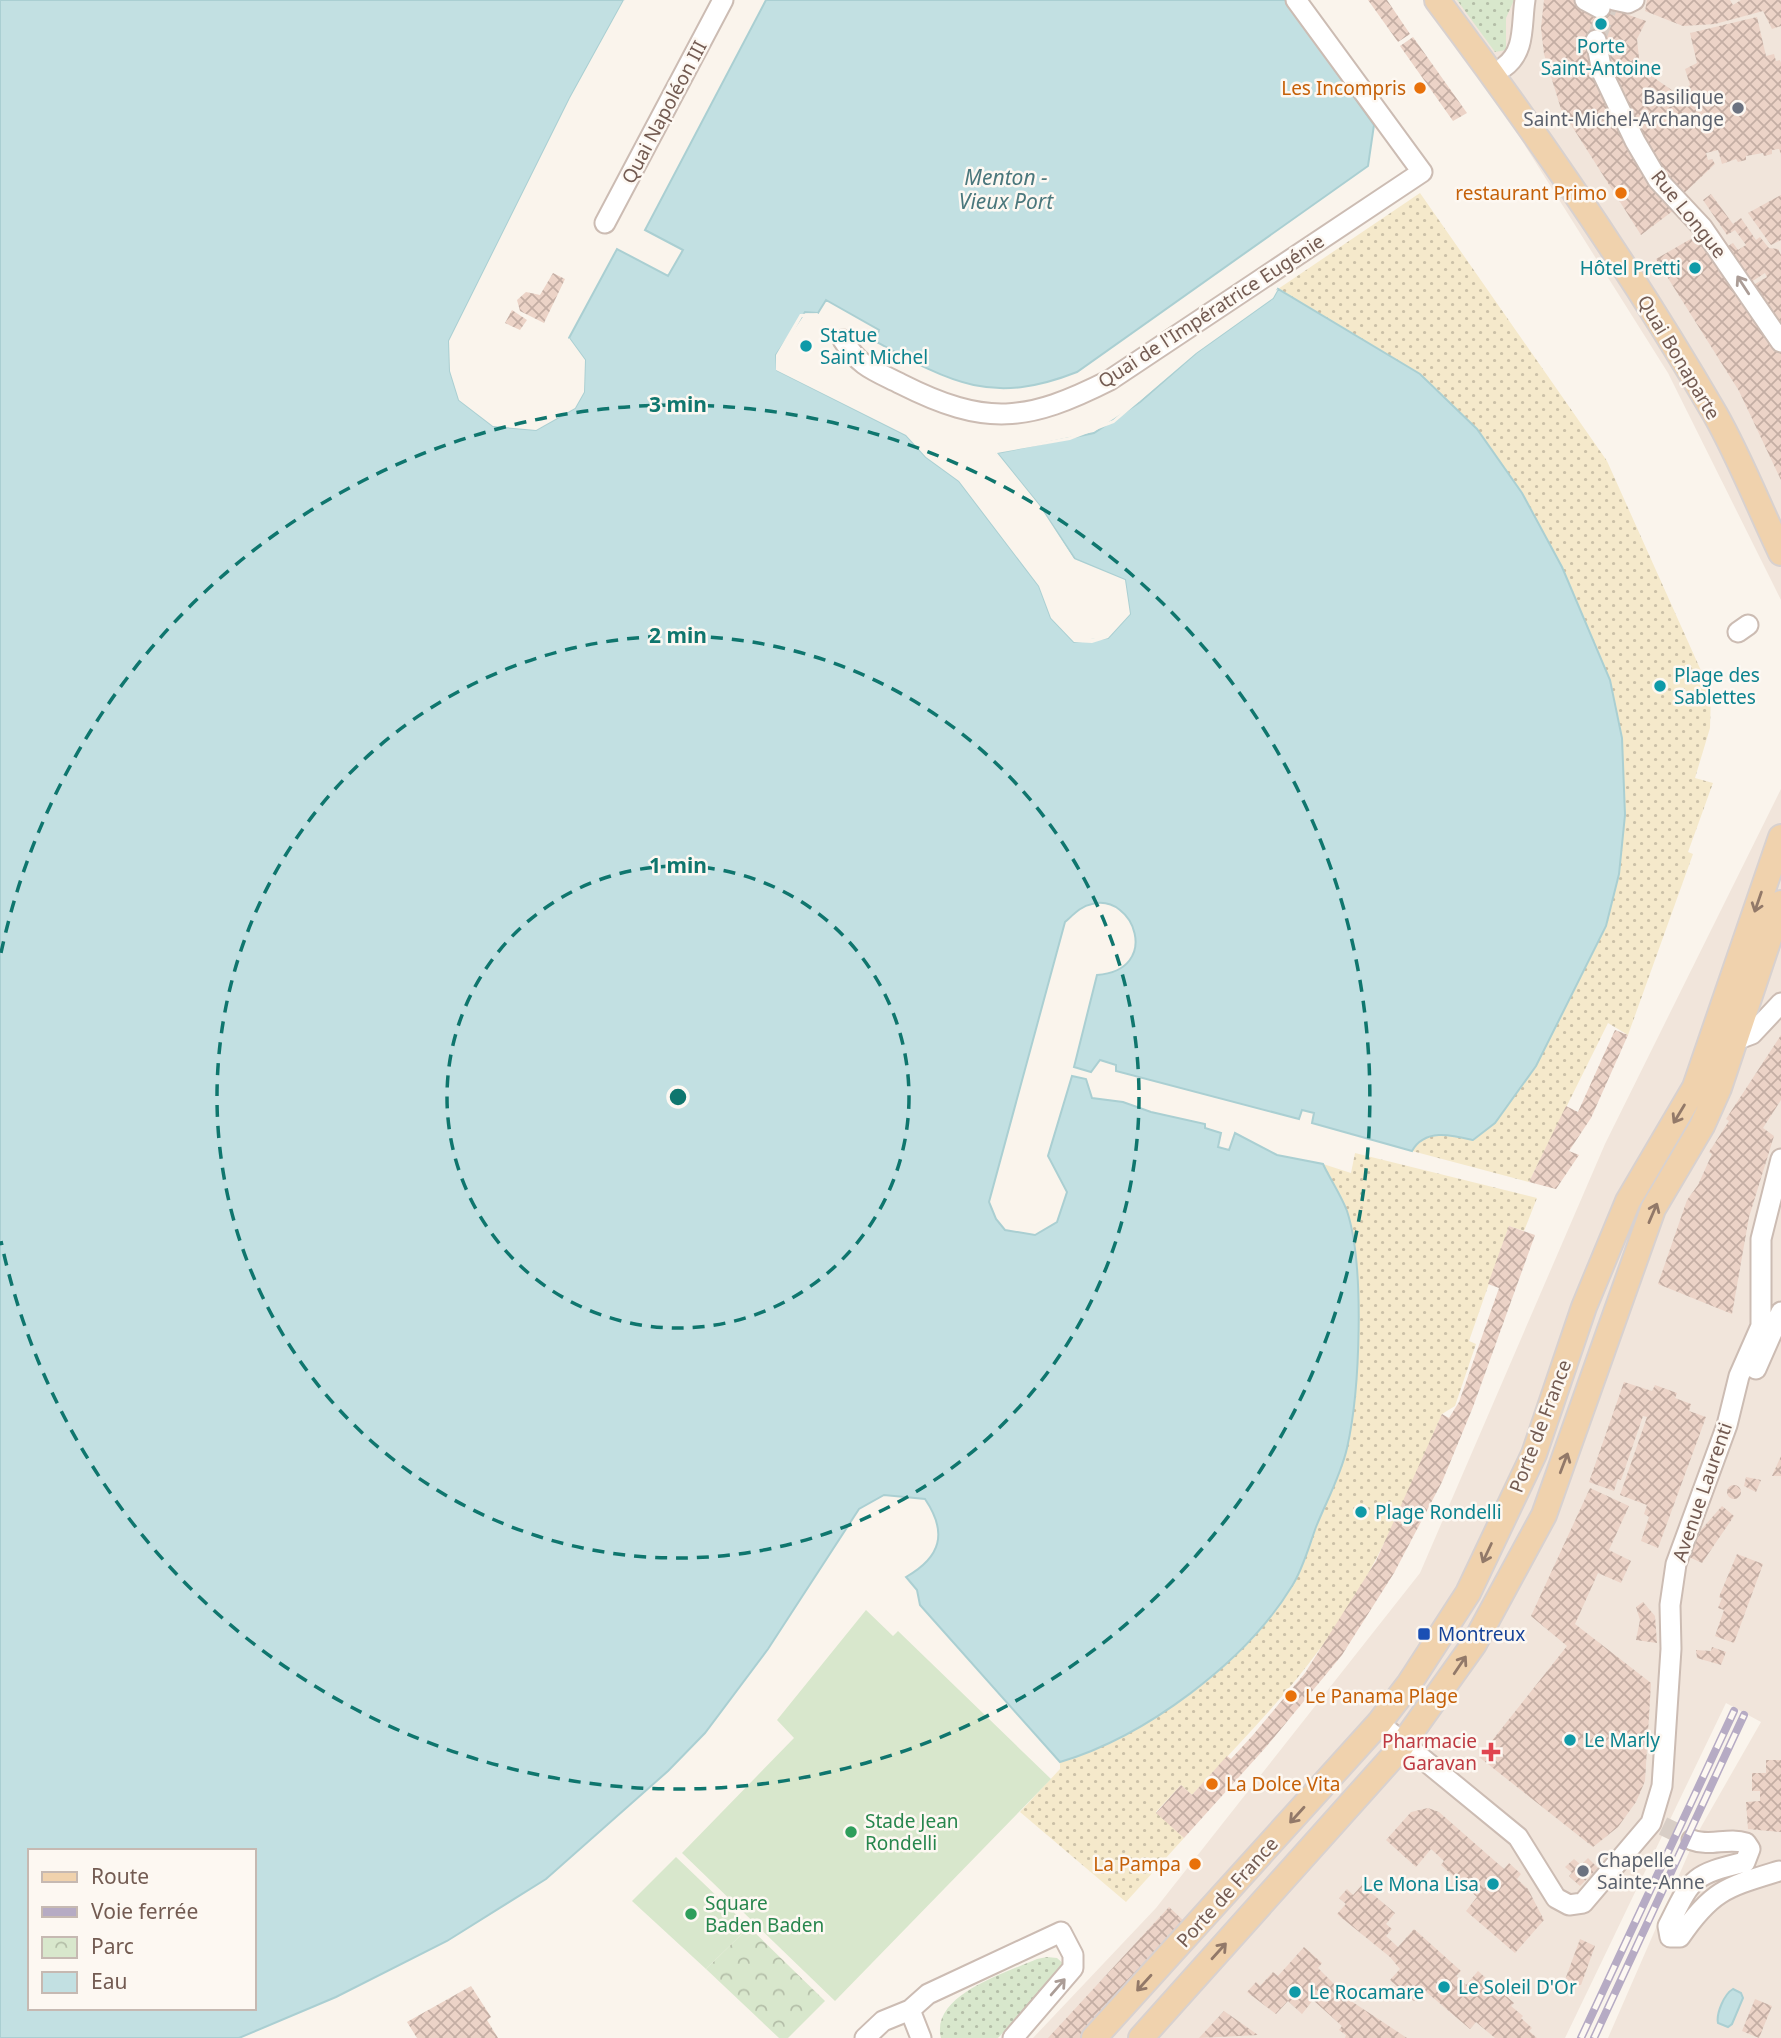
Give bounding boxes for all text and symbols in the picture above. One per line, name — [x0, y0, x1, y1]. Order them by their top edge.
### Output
marker: Porte Saint-Antoine — [1593, 16, 1609, 32]
place label: Porte Saint-Antoine — [1541, 33, 1661, 81]
street label: Quai Napoléon III — [615, 36, 713, 188]
place label: Les Incompris — [1281, 75, 1406, 101]
marker: Les Incompris — [1412, 80, 1428, 96]
place label: Basilique Saint-Michel-Archange — [1523, 84, 1724, 132]
marker: Basilique Saint-Michel-Archange — [1730, 100, 1746, 116]
water label: Menton - Vieux Port — [959, 163, 1054, 215]
street label: Rue Longue — [1645, 164, 1733, 264]
place label: restaurant Primo — [1455, 180, 1607, 206]
marker: restaurant Primo — [1613, 185, 1629, 201]
street label: Quai de l'Impératrice Eugénie — [1093, 228, 1329, 394]
place label: Hôtel Pretti — [1580, 255, 1681, 281]
marker: Hôtel Pretti — [1687, 260, 1703, 276]
one-way arrow — [1736, 276, 1751, 295]
street label: Quai Bonaparte — [1632, 290, 1726, 424]
place label: Statue Saint Michel — [820, 322, 928, 370]
marker: Statue Saint Michel — [798, 338, 814, 354]
text: 3 min — [649, 390, 707, 418]
text: 2 min — [649, 621, 707, 649]
place label: Plage des Sablettes — [1674, 662, 1760, 710]
marker: Plage des Sablettes — [1652, 678, 1668, 694]
text: 1 min — [649, 851, 707, 879]
one-way arrow — [1751, 890, 1763, 912]
centre of rings — [666, 1085, 690, 1109]
one-way arrow — [1672, 1104, 1686, 1124]
one-way arrow — [1647, 1202, 1660, 1224]
street label: Porte de France — [1503, 1356, 1577, 1496]
street label: Avenue Laurenti — [1666, 1419, 1738, 1565]
one-way arrow — [1559, 1453, 1572, 1475]
place label: Plage Rondelli — [1375, 1499, 1502, 1525]
marker: Plage Rondelli — [1353, 1504, 1369, 1520]
one-way arrow — [1480, 1542, 1493, 1563]
place label: Montreux — [1438, 1621, 1525, 1647]
marker: Montreux — [1416, 1626, 1432, 1642]
one-way arrow — [1453, 1656, 1467, 1675]
place label: Le Panama Plage — [1305, 1683, 1458, 1709]
marker: Le Panama Plage — [1283, 1688, 1299, 1704]
place label: Le Marly — [1584, 1727, 1660, 1753]
place label: Pharmacie Garavan — [1382, 1728, 1477, 1776]
marker: Le Marly — [1562, 1732, 1578, 1748]
marker: Pharmacie Garavan — [1483, 1744, 1499, 1760]
place label: La Dolce Vita — [1226, 1771, 1340, 1797]
marker: La Dolce Vita — [1204, 1776, 1220, 1792]
one-way arrow — [1289, 1805, 1305, 1823]
place label: Stade Jean Rondelli — [865, 1808, 959, 1856]
marker: Stade Jean Rondelli — [843, 1824, 859, 1840]
street label: Porte de France — [1170, 1831, 1284, 1953]
place label: Chapelle Sainte-Anne — [1597, 1847, 1705, 1895]
legend — [28, 1849, 256, 2010]
place label: La Pampa — [1093, 1851, 1181, 1877]
marker: La Pampa — [1187, 1856, 1203, 1872]
text: Route — [91, 1862, 149, 1890]
marker: Chapelle Sainte-Anne — [1575, 1863, 1591, 1879]
place label: Le Mona Lisa — [1363, 1871, 1479, 1897]
marker: Le Mona Lisa — [1485, 1876, 1501, 1892]
place label: Square Baden Baden — [705, 1890, 824, 1938]
text: Voie ferrée — [91, 1897, 198, 1925]
marker: Square Baden Baden — [683, 1906, 699, 1922]
text: Parc — [91, 1932, 134, 1960]
one-way arrow — [1211, 1942, 1227, 1960]
text: Eau — [91, 1967, 127, 1995]
one-way arrow — [1136, 1974, 1152, 1992]
place label: Le Soleil D'Or — [1458, 1974, 1577, 2000]
one-way arrow — [1050, 1978, 1066, 1996]
place label: Le Rocamare — [1309, 1979, 1424, 2005]
marker: Le Soleil D'Or — [1436, 1979, 1452, 1995]
marker: Le Rocamare — [1287, 1984, 1303, 2000]

